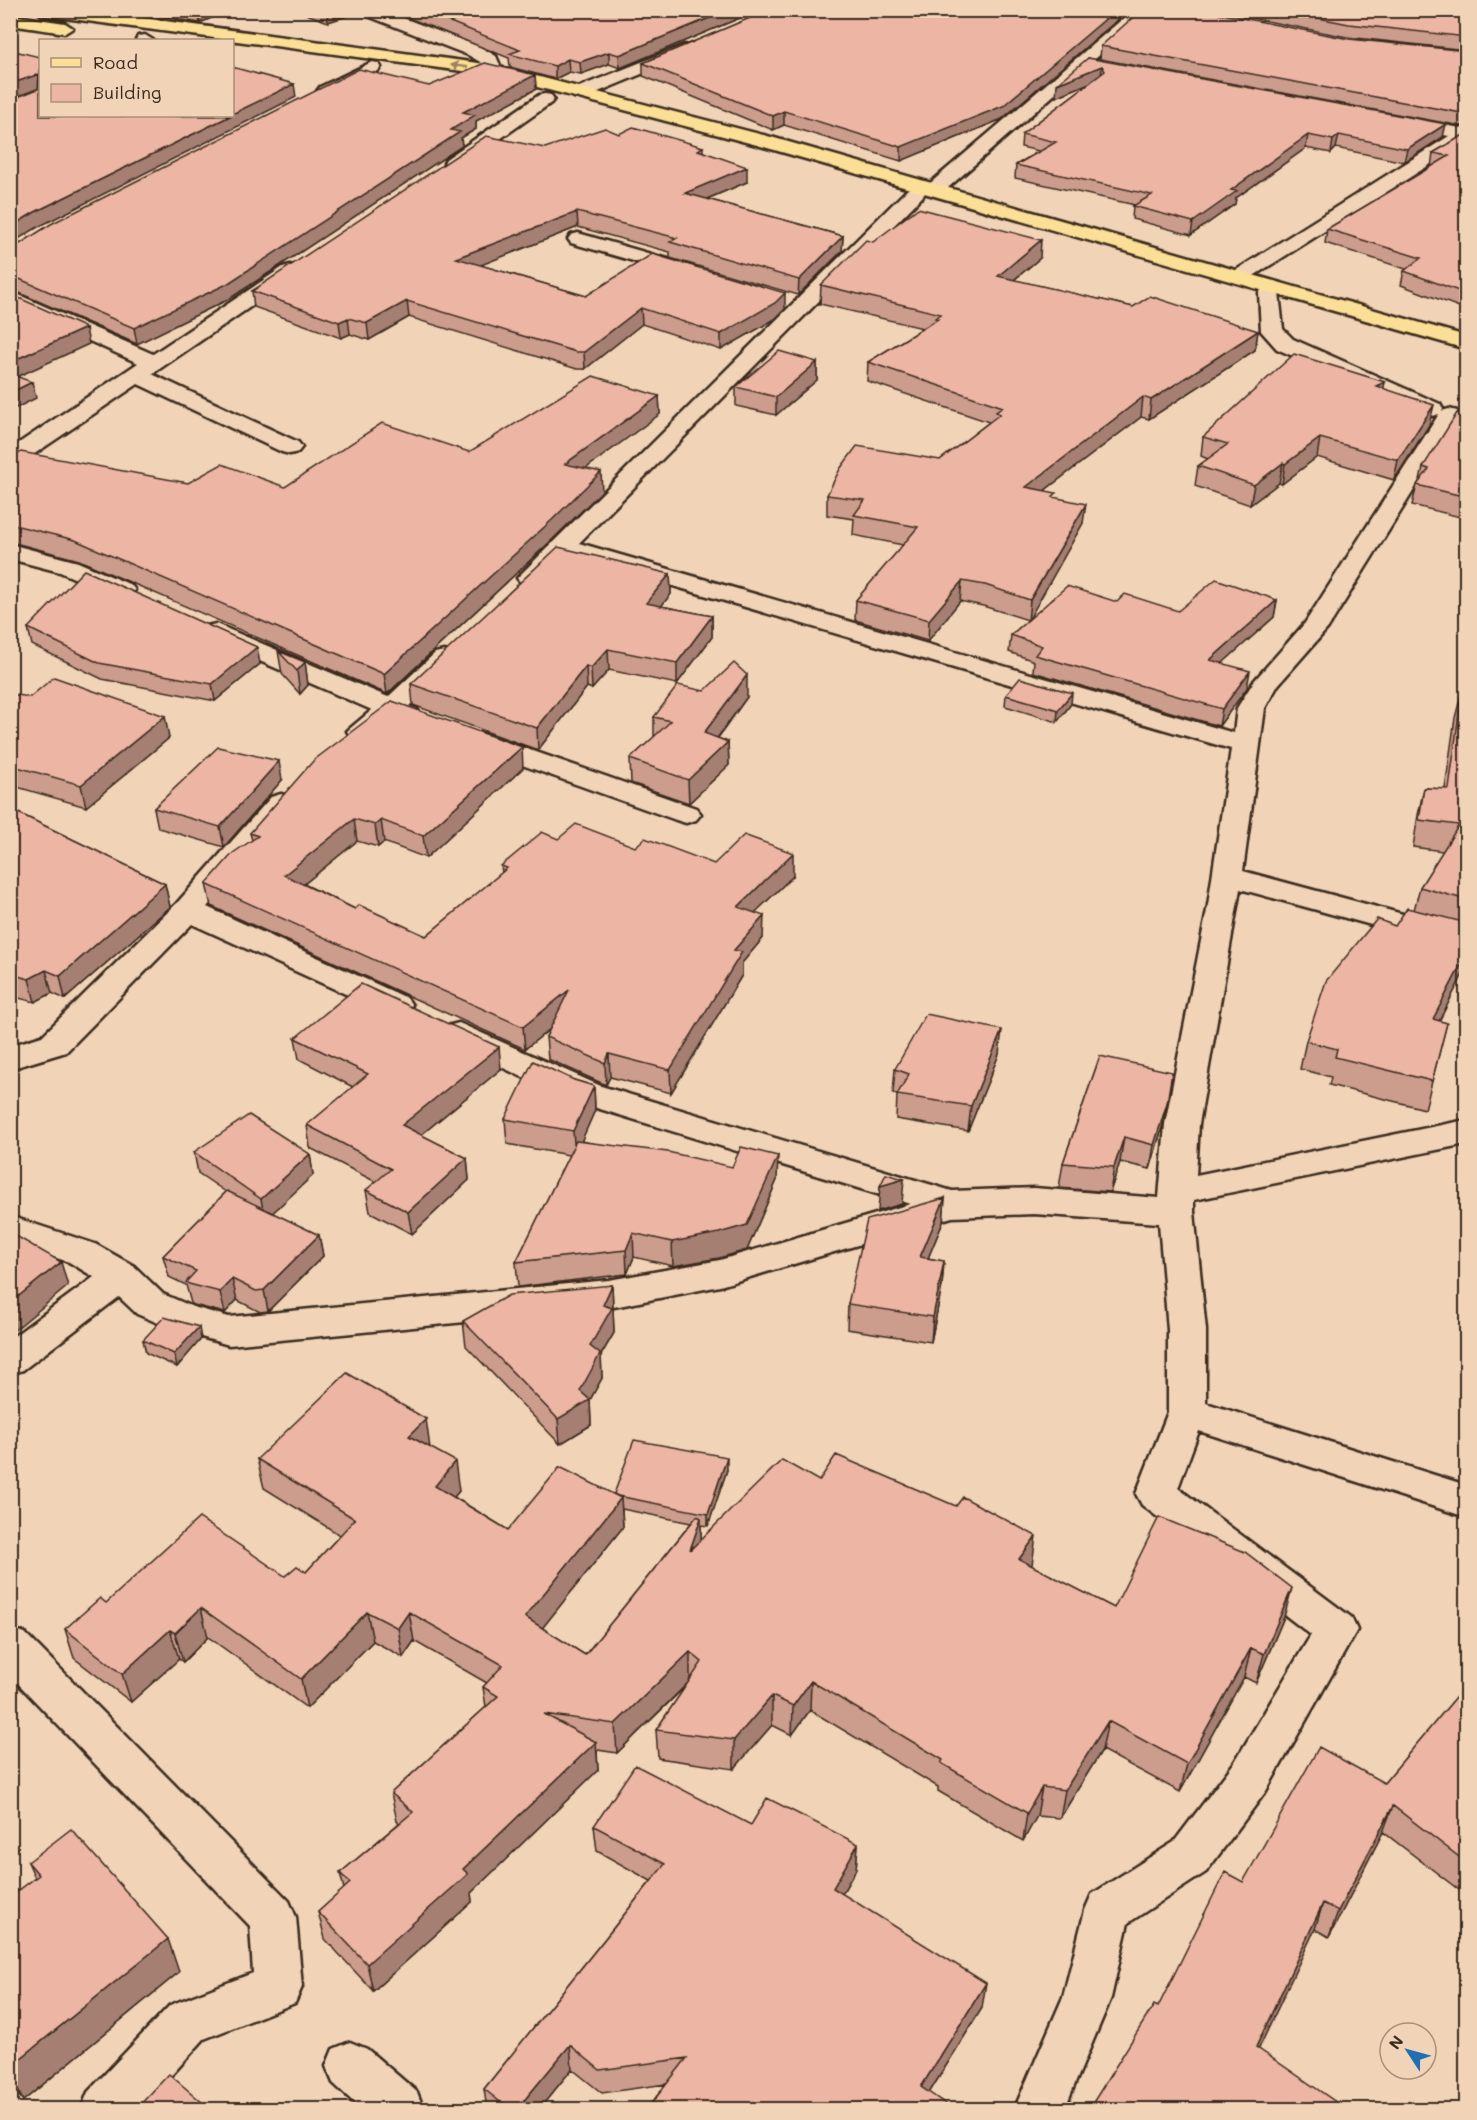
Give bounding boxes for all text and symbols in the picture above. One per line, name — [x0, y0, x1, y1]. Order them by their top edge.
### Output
legend — [39, 39, 234, 117]
text: Road — [93, 50, 138, 74]
one-way arrow — [449, 61, 468, 70]
text: Building — [93, 80, 161, 104]
north arrow — [1378, 2021, 1438, 2081]
text: N — [1383, 2031, 1408, 2053]

